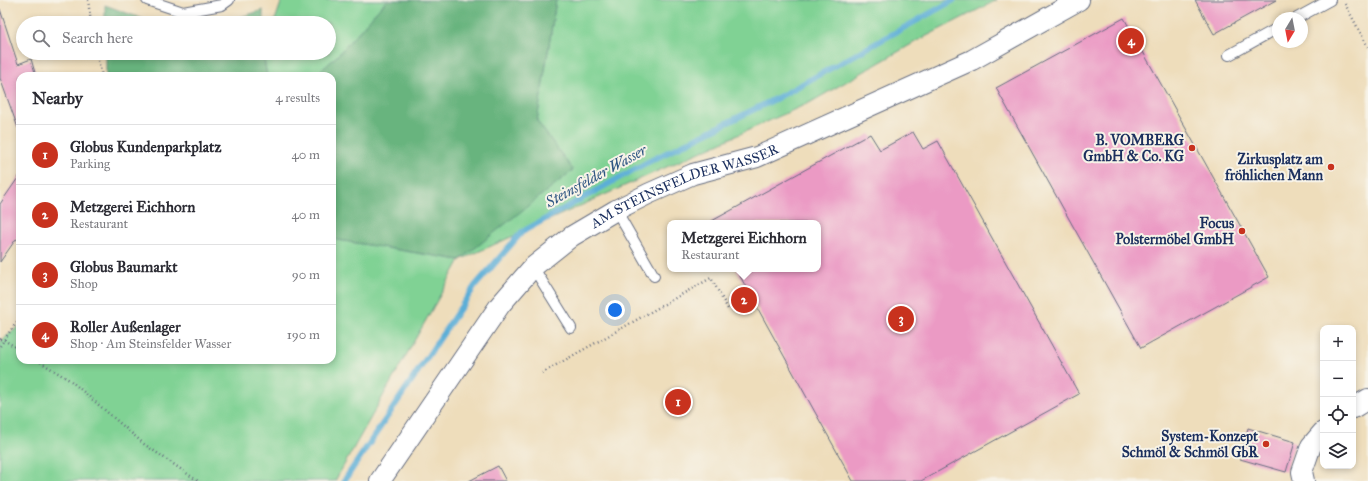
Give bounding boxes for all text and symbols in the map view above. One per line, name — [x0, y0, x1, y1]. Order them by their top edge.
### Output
north arrow — [1272, 12, 1308, 48]
search box — [16, 16, 336, 60]
pin: 4 — [1118, 26, 1144, 56]
icon: search — [30, 27, 52, 49]
text: Search here — [62, 29, 133, 47]
text: Nearby — [32, 88, 83, 109]
text: 4 results — [275, 90, 320, 106]
place label: B. VOMBERG GmbH & Co. KG — [1083, 132, 1185, 165]
text: Globus Kundenparkplatz — [70, 138, 221, 156]
water label: Steinsfelder Wasser — [541, 140, 650, 212]
street label: AM STEINSFELDER WASSER — [586, 140, 782, 232]
marker: B. VOMBERG GmbH & Co. KG — [1187, 143, 1197, 153]
text: 1 — [42, 147, 48, 163]
text: 40 m — [291, 147, 320, 163]
place label: Zirkusplatz am fröhlichen Mann — [1224, 151, 1323, 184]
text: Parking — [70, 156, 110, 172]
marker: Zirkusplatz am fröhlichen Mann — [1326, 162, 1336, 172]
text: Metzgerei Eichhorn — [70, 198, 195, 216]
text: 2 — [42, 207, 48, 223]
text: 40 m — [291, 207, 320, 223]
place label: Focus Polstermöbel GmbH — [1115, 215, 1234, 248]
text: Restaurant — [70, 216, 128, 232]
popup — [667, 220, 821, 272]
marker: Focus Polstermöbel GmbH — [1237, 226, 1247, 236]
text: Metzgerei Eichhorn — [681, 229, 807, 247]
text: Restaurant — [681, 247, 740, 263]
text: Globus Baumarkt — [70, 258, 177, 276]
text: 3 — [42, 267, 48, 283]
text: 90 m — [292, 267, 320, 283]
text: Shop — [70, 276, 98, 292]
pin: 2 — [731, 285, 757, 315]
your location — [605, 300, 625, 320]
pin: 3 — [888, 304, 914, 334]
text: Roller Außenlager — [70, 318, 181, 336]
map controls — [1320, 325, 1356, 469]
button: + — [1320, 325, 1356, 361]
text: 4 — [41, 327, 49, 343]
text: 190 m — [287, 327, 320, 343]
text: Shop · Am Steinsfelder Wasser — [70, 336, 231, 352]
button: − — [1320, 361, 1356, 397]
pin: 1 — [665, 387, 691, 417]
button: locate — [1320, 397, 1356, 433]
place label: System-Konzept Schmöl & Schmöl GbR — [1122, 428, 1259, 461]
button: layers — [1320, 433, 1356, 469]
marker: System-Konzept Schmöl & Schmöl GbR — [1261, 439, 1271, 449]

